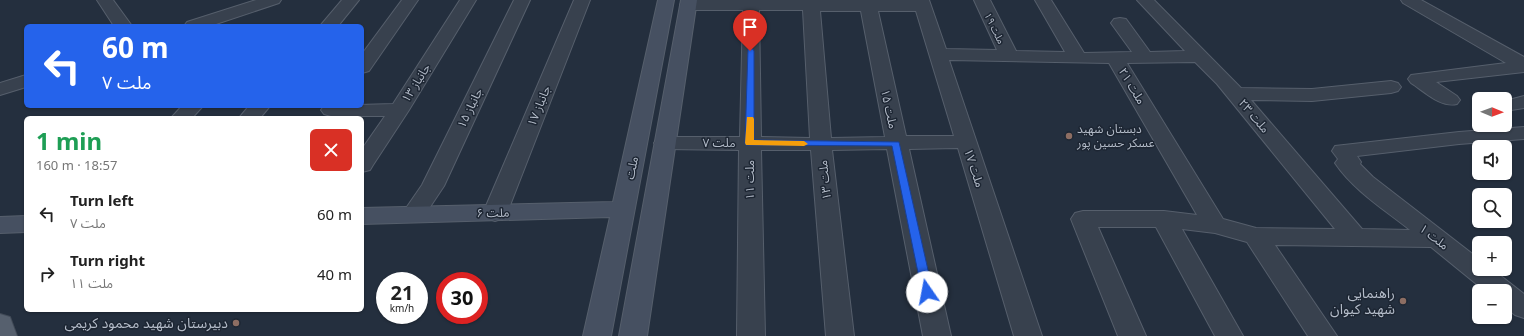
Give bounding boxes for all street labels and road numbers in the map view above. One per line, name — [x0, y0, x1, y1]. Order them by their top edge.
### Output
street label: ملت ۱۹ — [981, 10, 1009, 46]
street label: جانباز ۱۳ — [397, 60, 434, 105]
street label: ملت ۲۱ — [1115, 64, 1150, 107]
street label: جانباز ۱۷ — [523, 83, 554, 129]
street label: جانباز ۱۵ — [453, 85, 487, 131]
street label: ملت ۱۵ — [877, 88, 902, 130]
street label: ملت ۲۳ — [1235, 95, 1274, 136]
street label: ملت ۷ — [702, 134, 736, 151]
street label: ملت ۱۷ — [960, 146, 989, 189]
street label: ملت — [621, 155, 642, 181]
street label: ملت ۱۳ — [814, 159, 835, 201]
street label: ملت ۱۱ — [741, 160, 758, 200]
street label: ملت ۶ — [476, 204, 510, 221]
street label: ملت ۱ — [1416, 220, 1453, 253]

